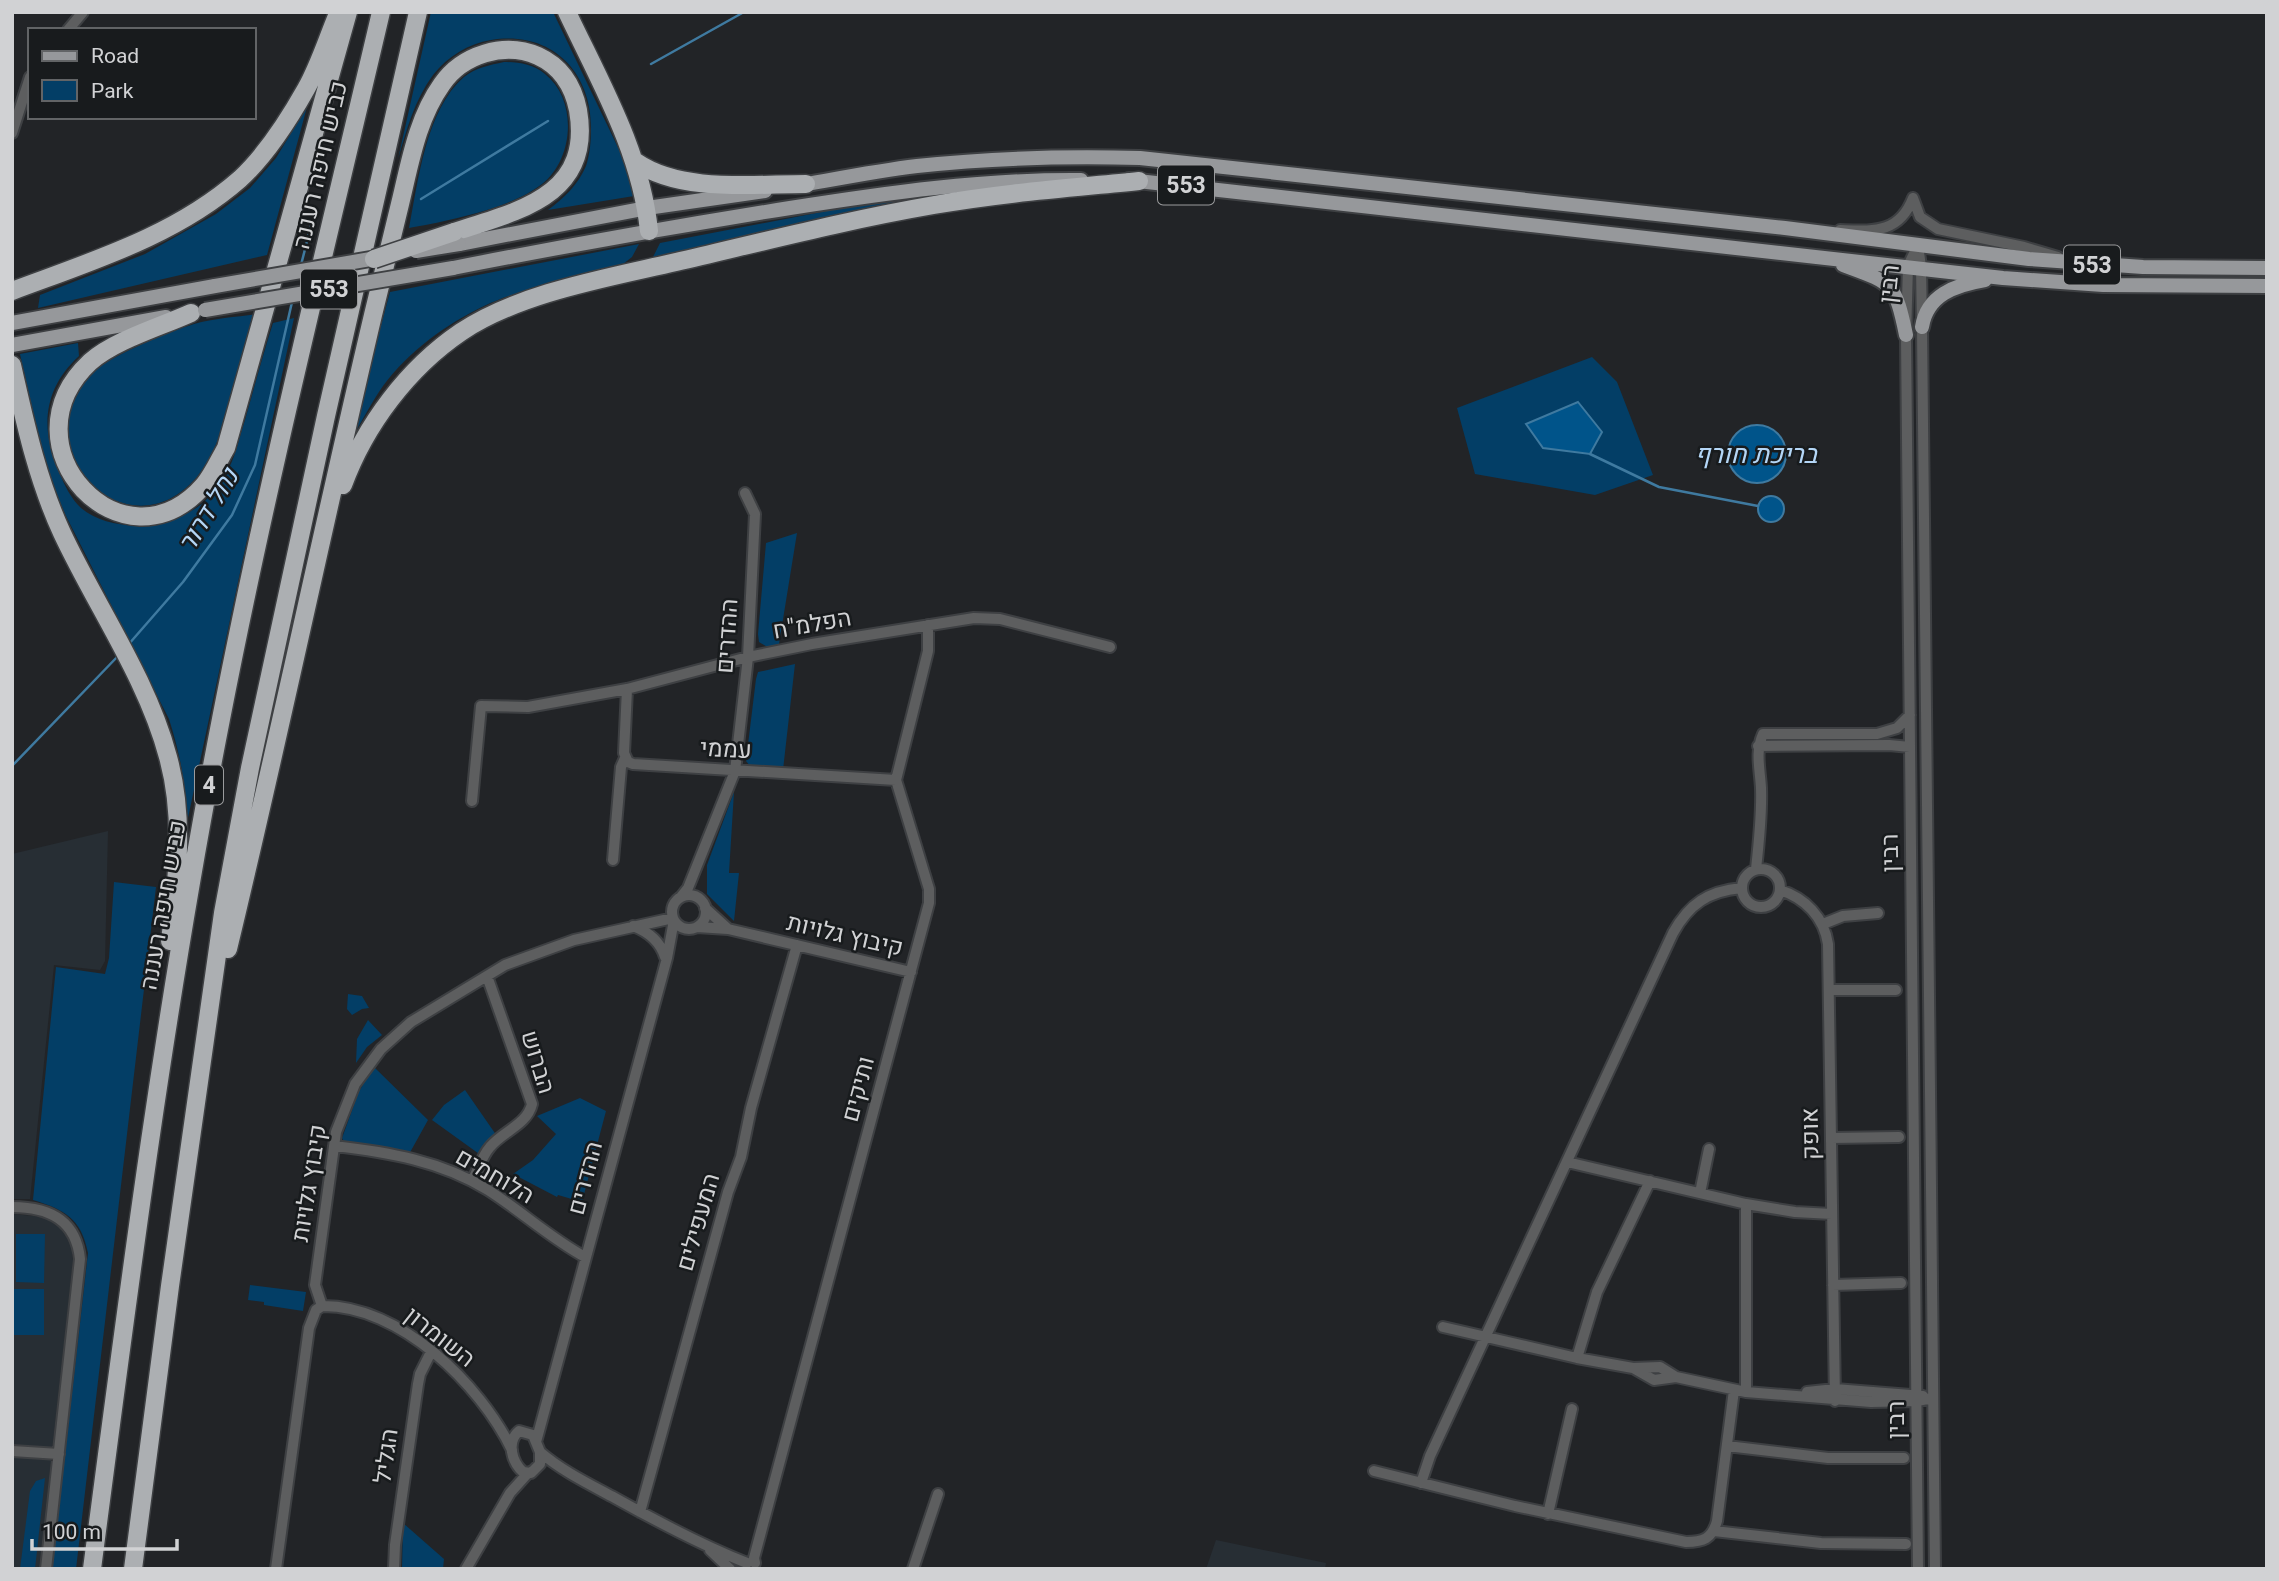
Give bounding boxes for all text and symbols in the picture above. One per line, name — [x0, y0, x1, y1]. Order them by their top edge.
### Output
legend — [28, 28, 256, 119]
text: Road — [91, 41, 139, 72]
text: Park — [91, 76, 134, 107]
street label: כביש חיפה רעננה — [284, 77, 357, 253]
road number: 553 — [1158, 166, 1214, 204]
road number: 553 — [2064, 246, 2120, 284]
street label: רבין — [1870, 263, 1909, 305]
road number: 553 — [301, 270, 357, 308]
water label: בריכת חורף — [1695, 436, 1819, 474]
water label: נחל דרור — [169, 460, 250, 560]
street label: ההדרים — [707, 597, 748, 675]
street label: הפלמ"ח — [770, 600, 854, 649]
street label: עממי — [699, 731, 753, 768]
road number: 4 — [195, 765, 223, 804]
street label: כביש חיפה רעננה — [131, 817, 196, 993]
street label: רבין — [1873, 833, 1908, 873]
street label: קיבוץ גלויות — [783, 905, 907, 966]
street label: הברוש — [511, 1026, 564, 1098]
street label: ותיקים — [833, 1052, 884, 1126]
street label: אופק — [1793, 1107, 1828, 1161]
street label: קיבוץ גלויות — [283, 1122, 336, 1244]
street label: ההדרים — [559, 1137, 612, 1219]
street label: הלוחמים — [449, 1140, 541, 1213]
street label: המעפילים — [668, 1169, 729, 1275]
street label: השומרון — [397, 1299, 482, 1376]
street label: רבין — [1879, 1401, 1914, 1439]
street label: הגליל — [365, 1426, 408, 1486]
scale bar — [32, 1508, 177, 1552]
text: 100 m — [42, 1517, 101, 1548]

